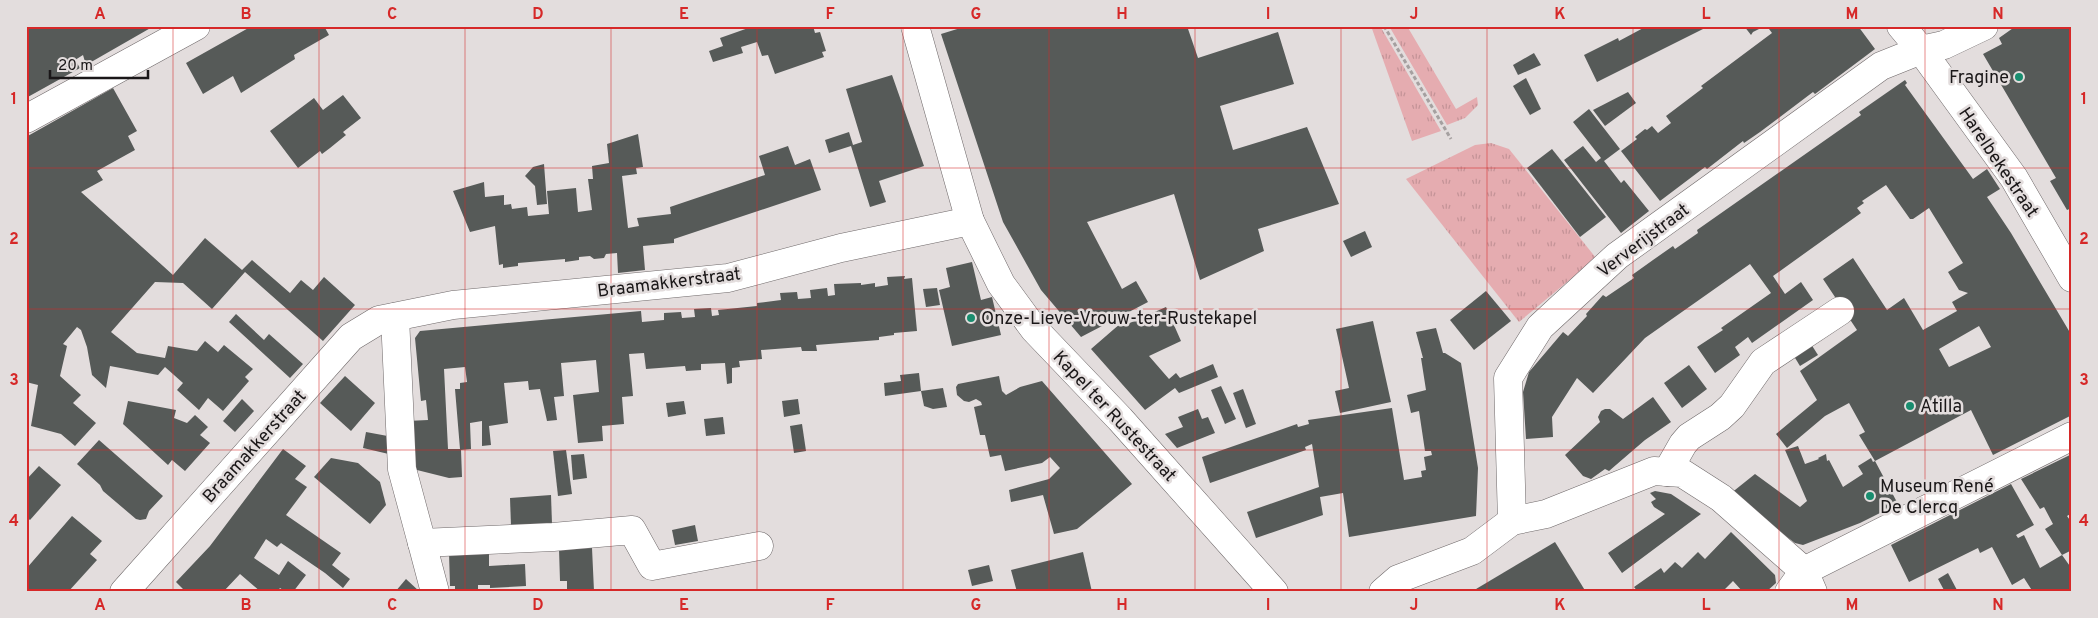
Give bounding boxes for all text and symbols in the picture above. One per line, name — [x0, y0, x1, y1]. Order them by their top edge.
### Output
text: A — [94, 5, 106, 25]
text: B — [240, 5, 252, 25]
text: C — [387, 5, 397, 25]
text: D — [532, 5, 544, 25]
text: E — [679, 5, 689, 25]
text: F — [825, 5, 835, 25]
text: G — [971, 5, 981, 25]
text: H — [1116, 5, 1128, 25]
text: I — [1266, 5, 1270, 25]
text: J — [1410, 5, 1418, 25]
text: K — [1554, 5, 1566, 25]
text: L — [1701, 5, 1711, 25]
text: M — [1846, 5, 1858, 25]
text: N — [1992, 5, 2004, 25]
scale bar — [50, 48, 148, 80]
text: 20 m — [58, 57, 93, 76]
place label: Fragine — [1949, 67, 2009, 90]
marker: Fragine — [2013, 71, 2025, 83]
text: 1 — [11, 90, 17, 110]
text: 1 — [2081, 90, 2087, 110]
street label: Harelbekestraat — [1952, 103, 2043, 222]
street label: Ververijstraat — [1593, 199, 1694, 283]
text: 2 — [9, 230, 19, 250]
text: 2 — [2079, 230, 2089, 250]
street label: Braamakkerstraat — [596, 263, 742, 304]
place label: Onze-Lieve-Vrouw-ter-Rustekapel — [981, 308, 1257, 331]
marker: Onze-Lieve-Vrouw-ter-Rustekapel — [965, 312, 977, 324]
street label: Kapel ter Rustestraat — [1047, 347, 1181, 487]
text: 3 — [9, 371, 19, 391]
text: 3 — [2079, 371, 2089, 391]
street label: Braamakkerstraat — [198, 386, 312, 508]
place label: Atilla — [1920, 396, 1962, 419]
marker: Atilla — [1904, 400, 1916, 412]
place label: Museum René De Clercq — [1880, 476, 1994, 520]
marker: Museum René De Clercq — [1864, 490, 1876, 502]
text: 4 — [9, 512, 19, 532]
text: 4 — [2079, 512, 2089, 532]
text: A — [94, 596, 106, 616]
text: B — [240, 596, 252, 616]
text: C — [387, 596, 397, 616]
text: D — [532, 596, 544, 616]
text: E — [679, 596, 689, 616]
text: F — [825, 596, 835, 616]
text: G — [971, 596, 981, 616]
text: H — [1116, 596, 1128, 616]
text: I — [1266, 596, 1270, 616]
text: J — [1410, 596, 1418, 616]
text: K — [1554, 596, 1566, 616]
text: L — [1701, 596, 1711, 616]
text: M — [1846, 596, 1858, 616]
text: N — [1992, 596, 2004, 616]

